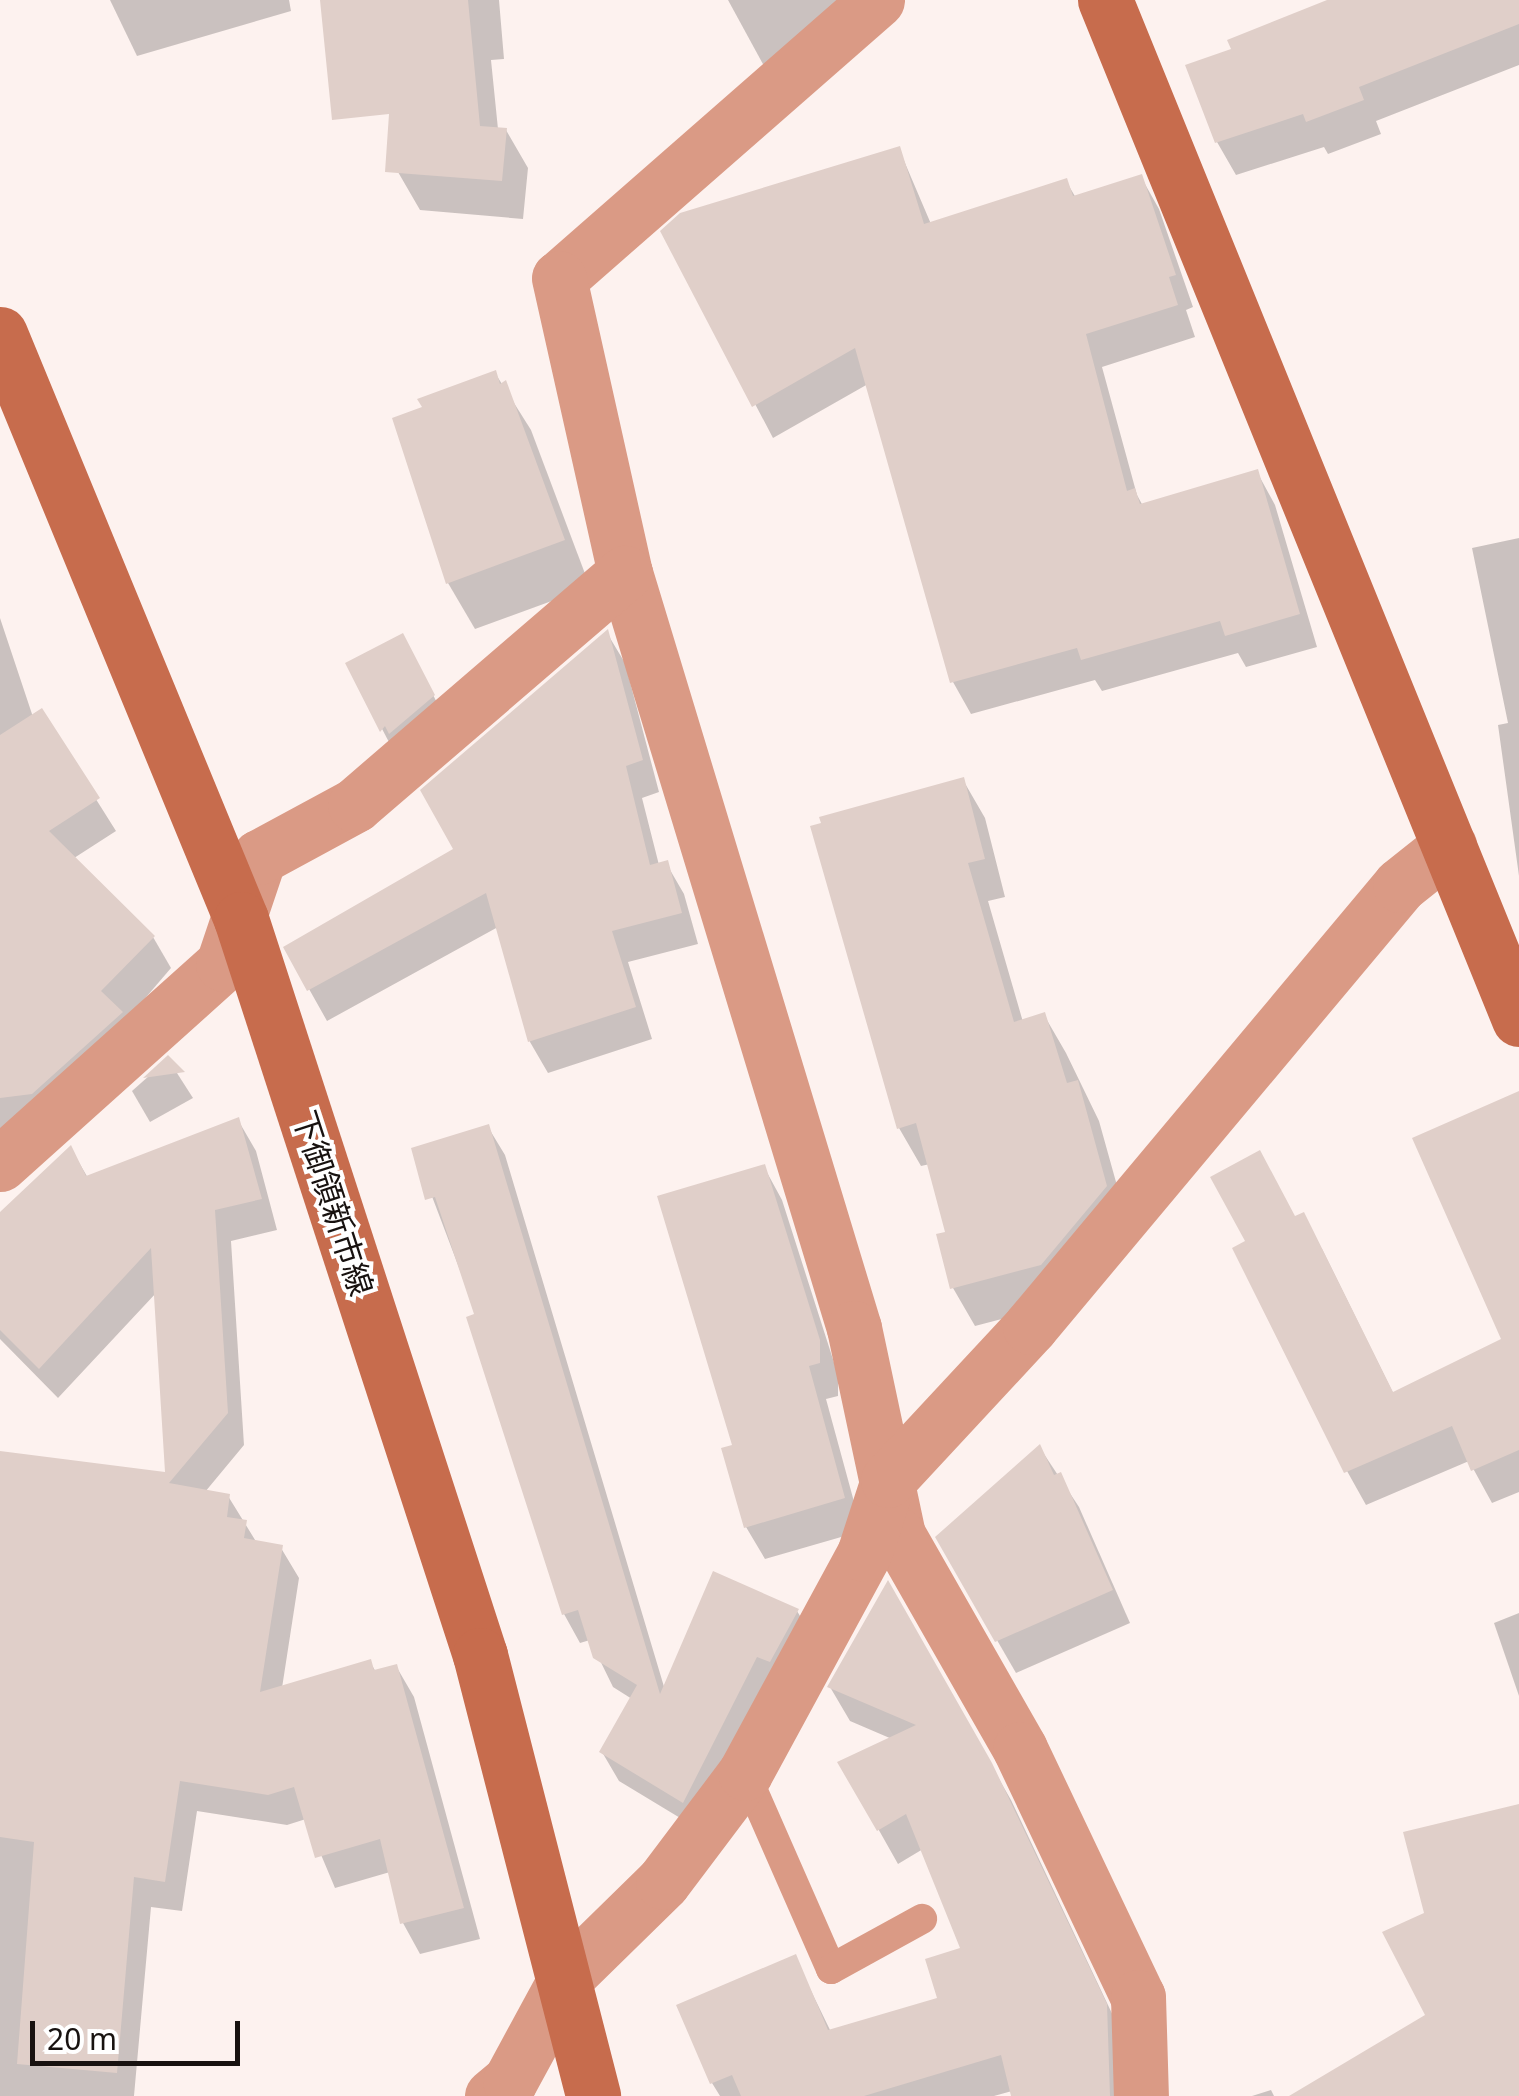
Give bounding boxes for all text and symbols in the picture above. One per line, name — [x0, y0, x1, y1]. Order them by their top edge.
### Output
street label: 下御領新市線 — [285, 1106, 381, 1300]
scale bar — [35, 2001, 245, 2063]
text: 20 m — [47, 2018, 117, 2059]

